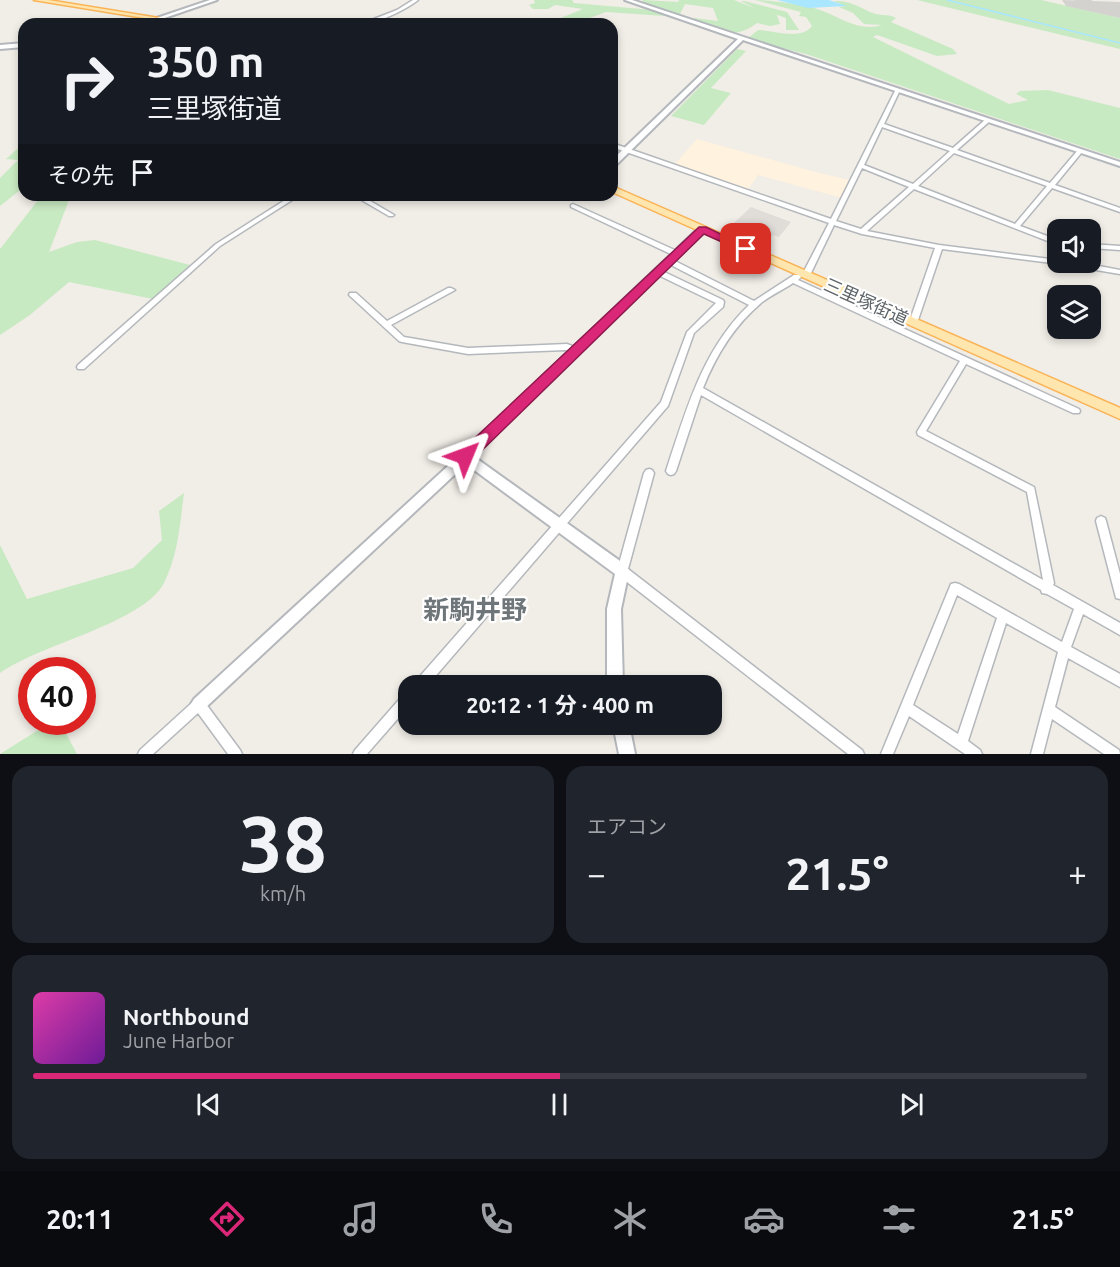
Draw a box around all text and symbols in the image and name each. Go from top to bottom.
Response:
text: 350 m [147,38,264,85]
icon: right [48,42,126,120]
text: 三里塚街道 [147,93,282,123]
icon: arrive [126,156,159,189]
text: その先 [48,162,114,187]
map controls [1047,219,1101,339]
button: sound [1047,219,1101,273]
pin [720,223,771,274]
icon: arrive [729,232,762,265]
street label: 三里塚街道 [821,274,912,329]
button: layers [1047,285,1101,339]
position arrow [433,424,497,488]
district label: 新駒井野 [423,595,527,624]
speed limit sign: 40 [18,657,96,735]
text: 20:12 · 1 分 · 400 m [466,692,654,717]
text: 38 [239,799,327,887]
text: エアコン [587,815,667,838]
text: 21.5° [785,848,889,899]
text: − [587,855,606,892]
text: + [1068,855,1087,892]
text: km/h [260,882,306,905]
text: Northbound [123,1004,249,1029]
text: June Harbor [123,1029,234,1052]
icon: previous [192,1088,225,1121]
icon: pause [543,1088,576,1121]
icon: next [895,1088,928,1121]
icon: directions [206,1198,248,1240]
icon: music [340,1198,382,1240]
icon: phone [475,1198,517,1240]
icon: climate [609,1198,651,1240]
icon: car [743,1198,785,1240]
icon: filters [878,1198,920,1240]
text: 20:11 [46,1204,114,1234]
text: 21.5° [1012,1204,1074,1234]

